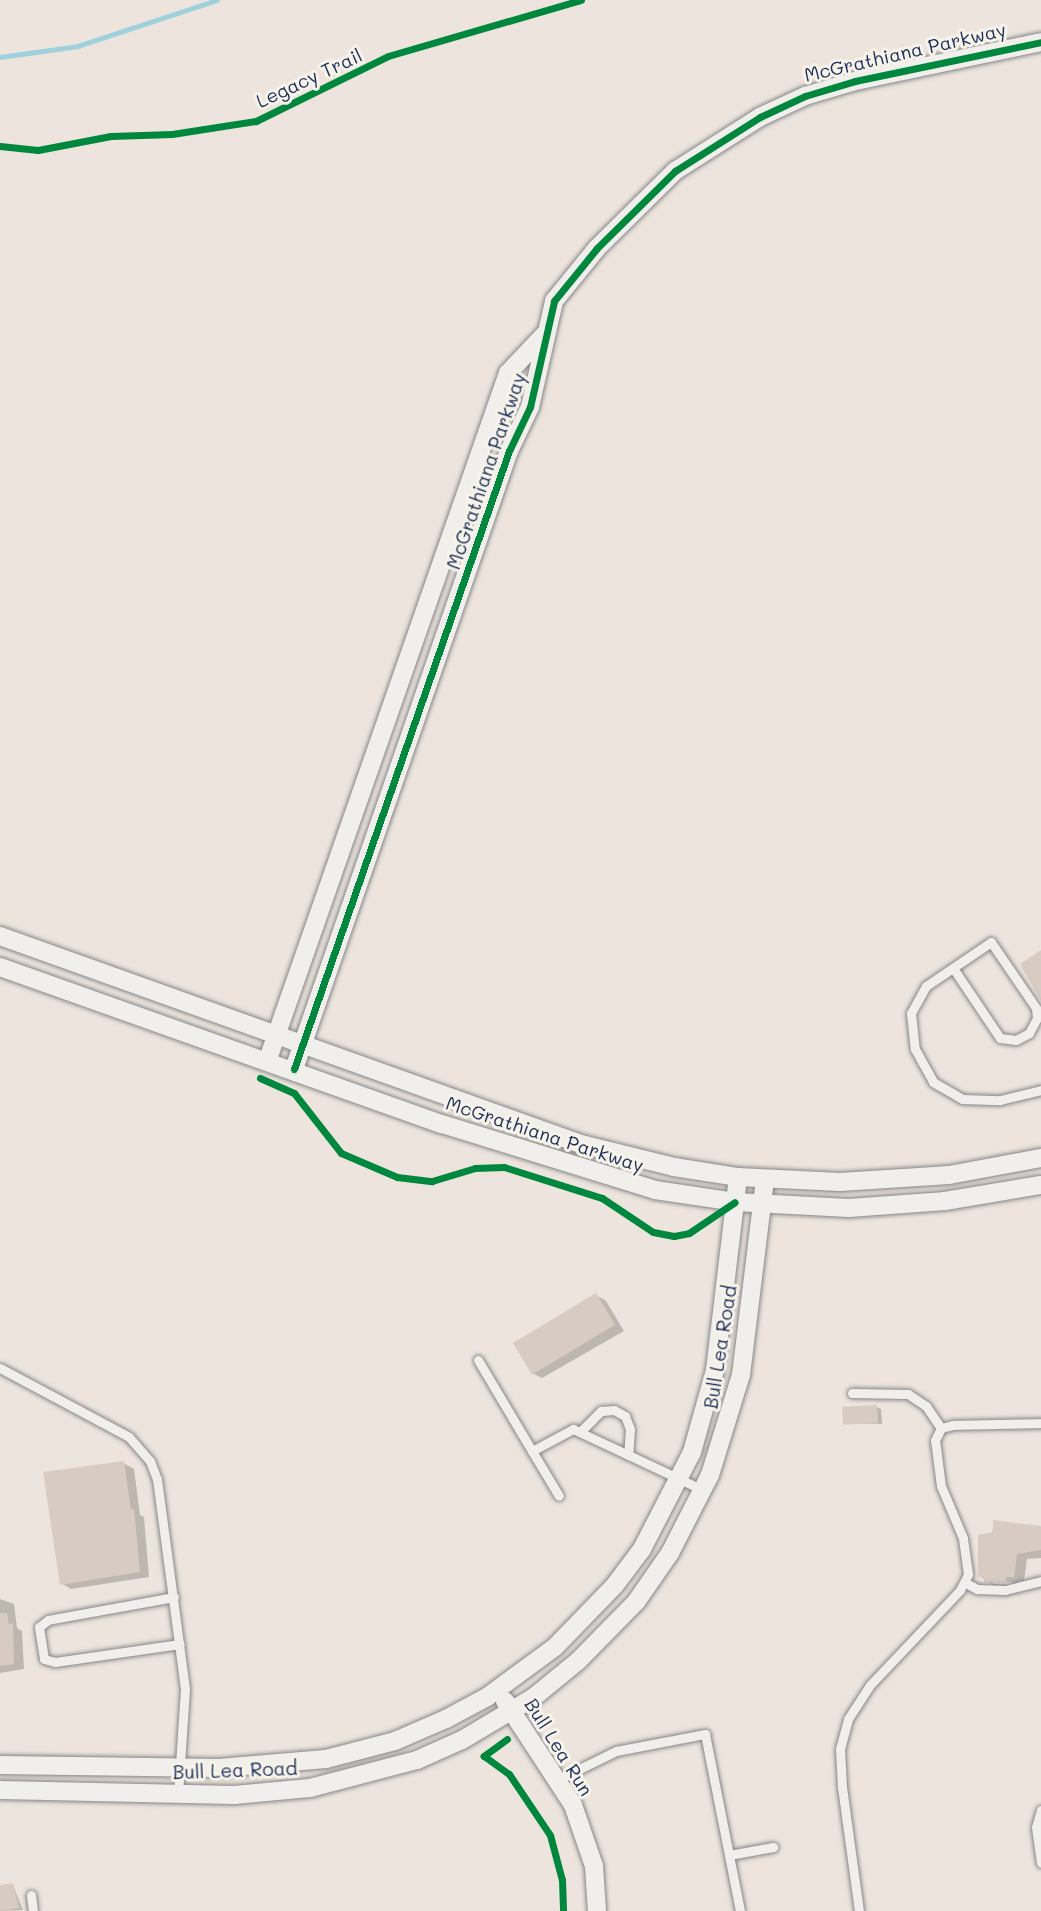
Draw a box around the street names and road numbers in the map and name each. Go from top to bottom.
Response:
street label: McGrathiana Parkway [802,18,1008,86]
street label: Legacy Trail [252,44,366,112]
street label: McGrathiana Parkway [442,370,530,572]
street label: McGrathiana Parkway [443,1091,647,1177]
street label: Bull Lea Road [699,1284,741,1410]
street label: Bull Lea Run [520,1694,598,1800]
street label: Bull Lea Road [172,1756,298,1784]

